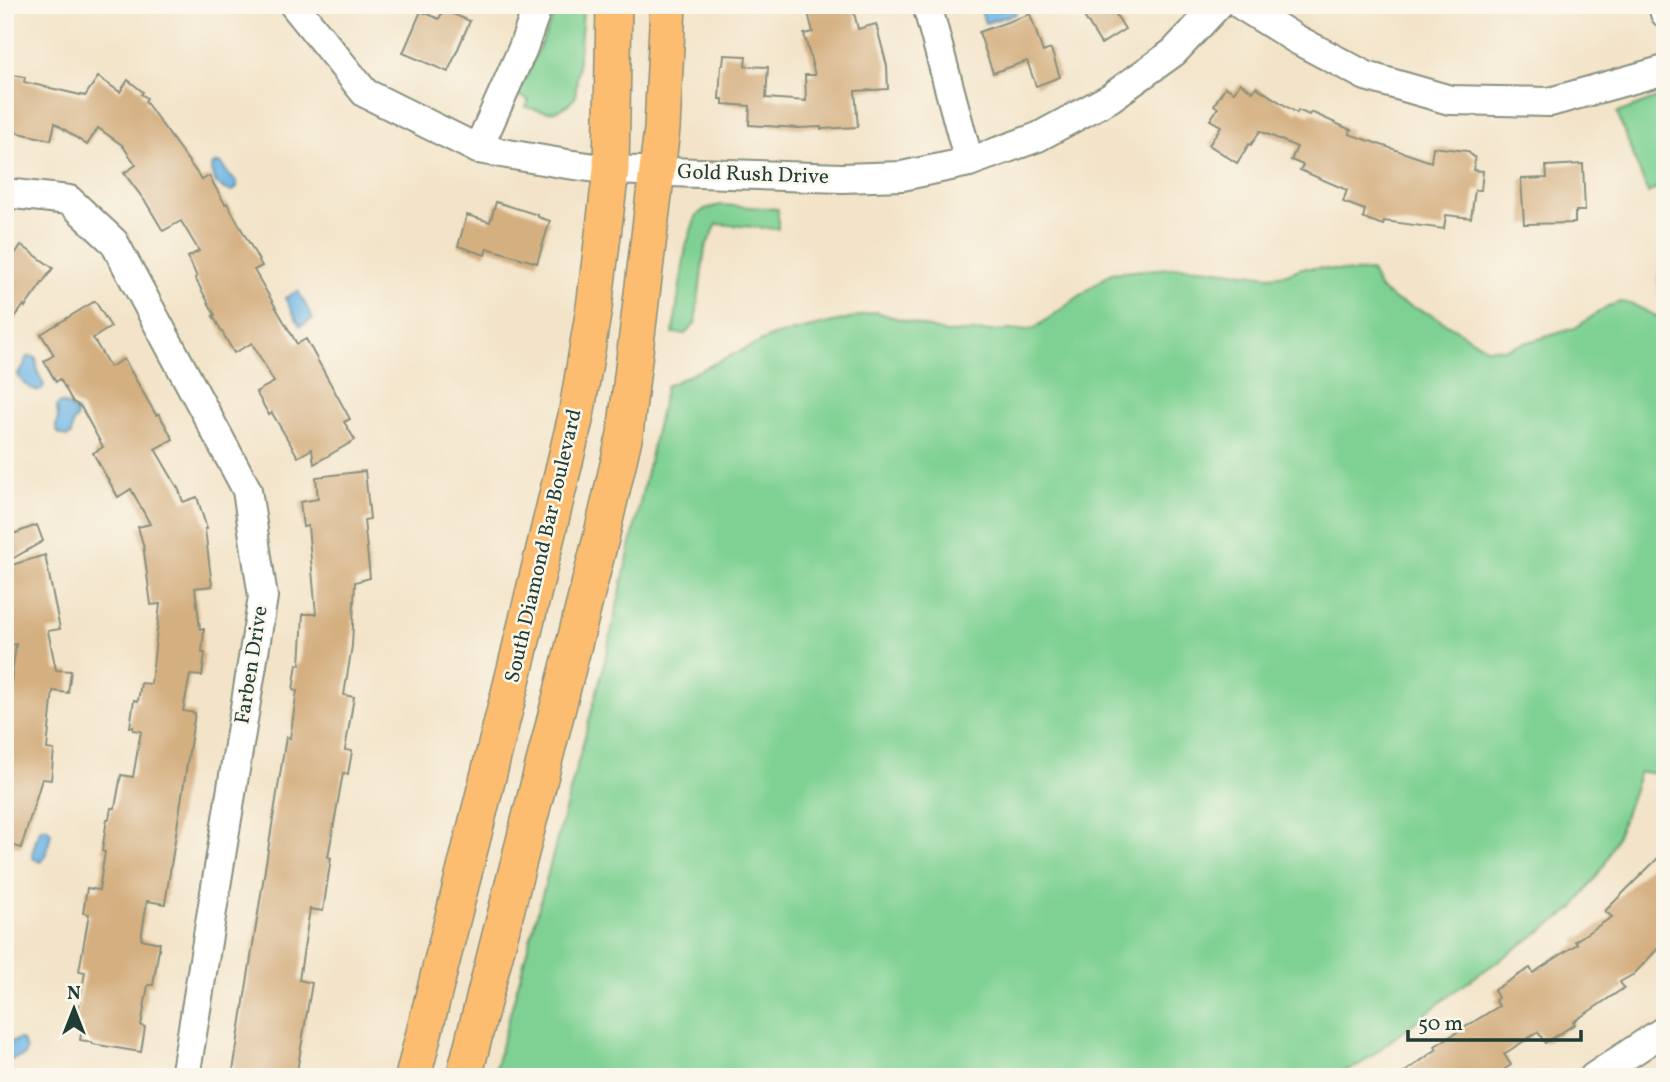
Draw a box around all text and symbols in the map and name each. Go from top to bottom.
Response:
street label: Gold Rush Drive [677,158,829,192]
street label: South Diamond Bar Boulevard [498,406,590,686]
street label: Farben Drive [228,604,276,726]
north arrow [38,974,108,1044]
text: N [67,981,81,1007]
scale bar [1408,998,1581,1042]
text: 50 m [1418,1010,1463,1039]

